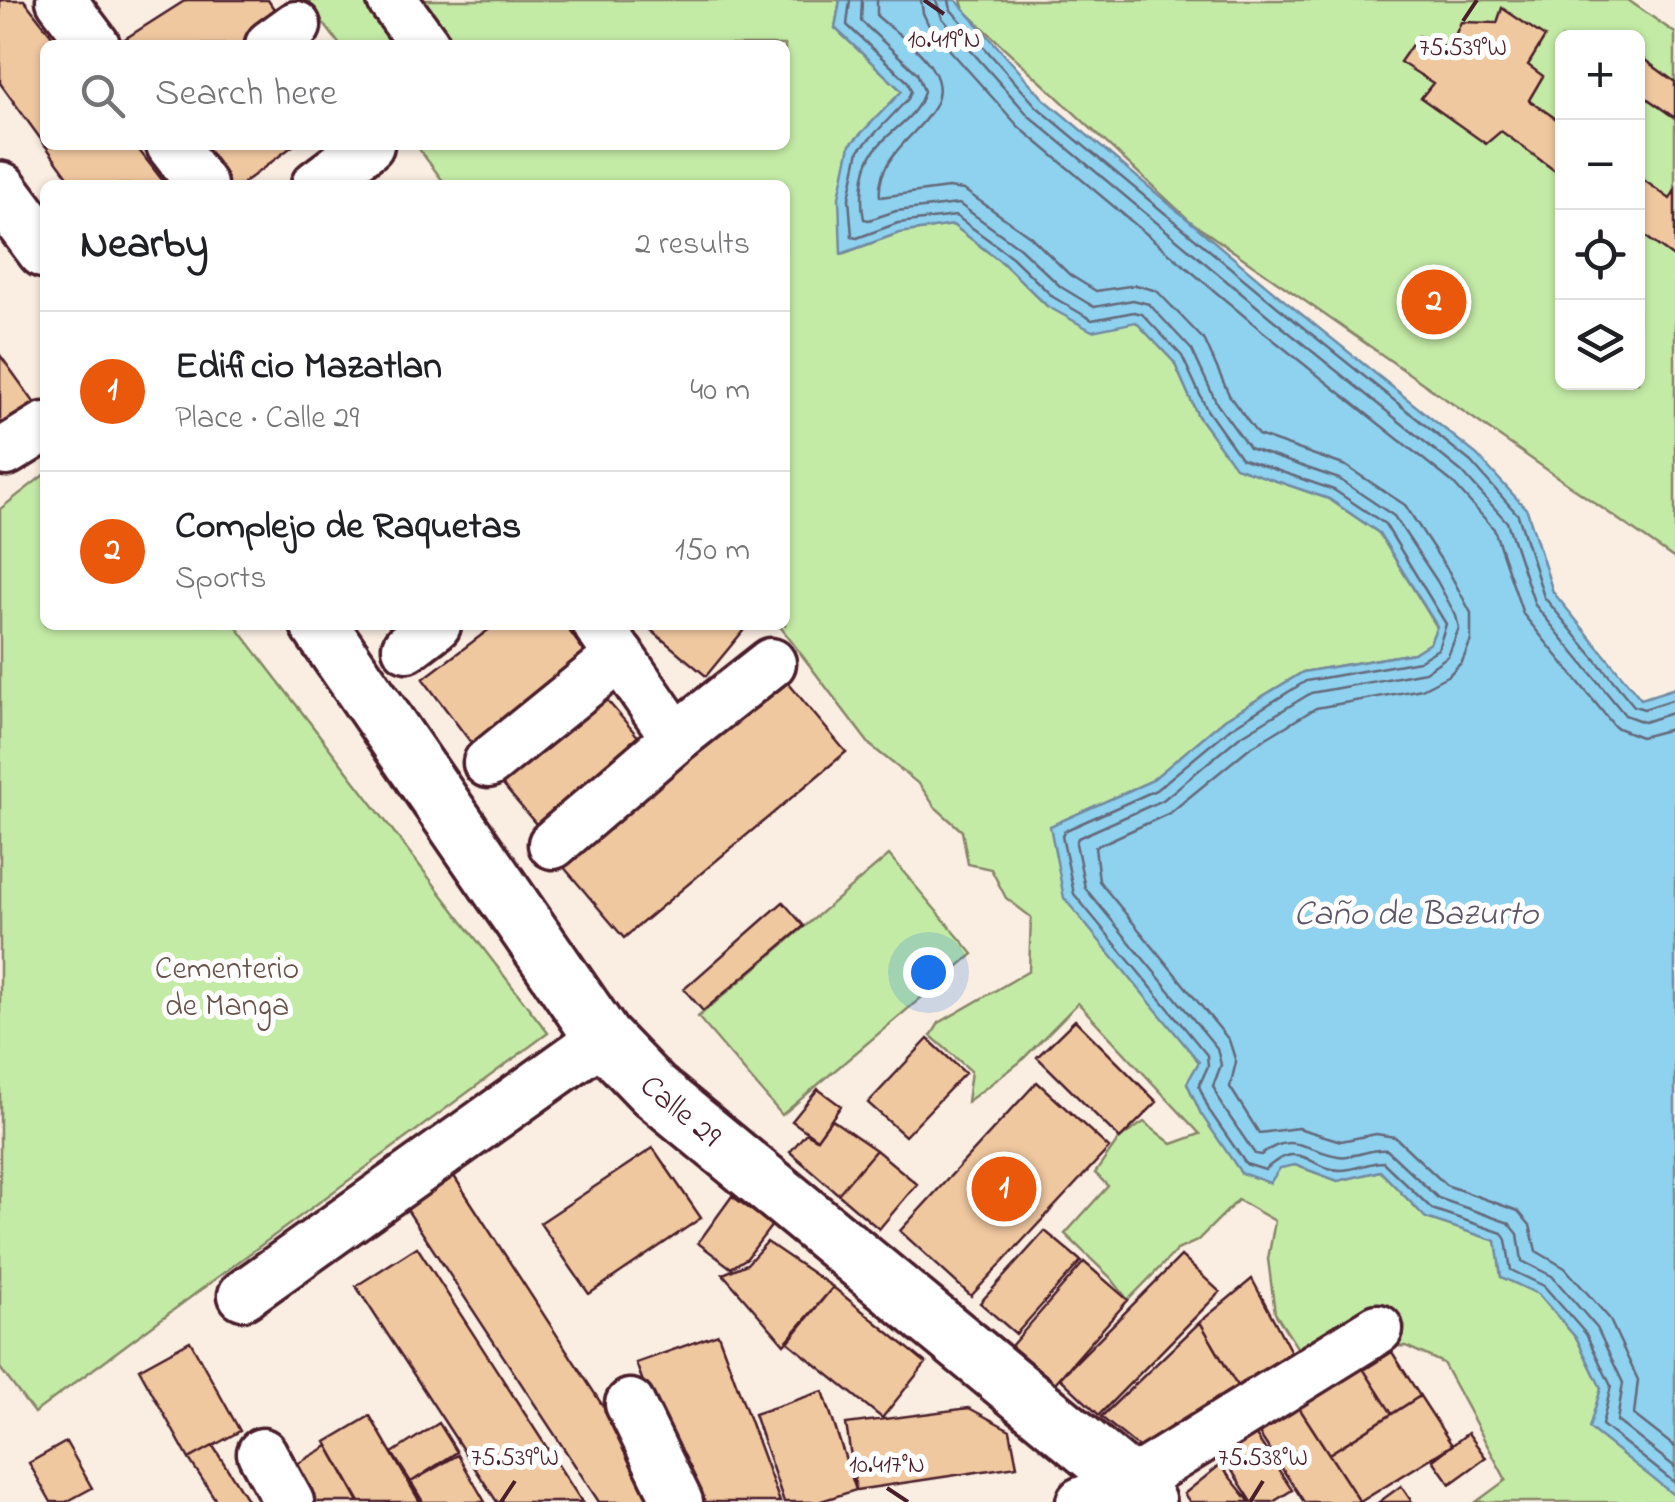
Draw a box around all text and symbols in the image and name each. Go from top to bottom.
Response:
text: 10.419°N [907,23,981,59]
map controls [1555,30,1645,390]
button: + [1555,30,1645,120]
text: 75.539°W [1419,31,1507,67]
search box [40,40,790,150]
text: Search here [155,67,337,123]
icon: search [75,68,130,123]
button: − [1555,120,1645,210]
button: locate [1555,210,1645,300]
text: Nearby [80,215,208,276]
text: 2 results [635,222,750,269]
pin: 2 [1402,264,1466,340]
button: layers [1555,300,1645,390]
text: Edificio Mazatlan [175,340,442,396]
text: 1 [107,368,118,415]
text: 40 m [690,368,750,415]
text: Place · Calle 29 [175,396,359,443]
text: Complejo de Raquetas [175,500,521,556]
text: 2 [105,528,120,575]
text: 150 m [675,528,750,575]
text: Sports [175,556,267,603]
water label: Caño de Bazurto [1294,890,1540,941]
park label: Cementerio de Manga [155,947,299,1031]
your location [903,947,954,998]
street label: Calle 29 [628,1065,731,1160]
pin: 1 [972,1152,1036,1226]
text: 75.539°W [471,1441,559,1477]
text: 75.538°W [1218,1441,1308,1477]
text: 10.417°N [849,1448,925,1484]

